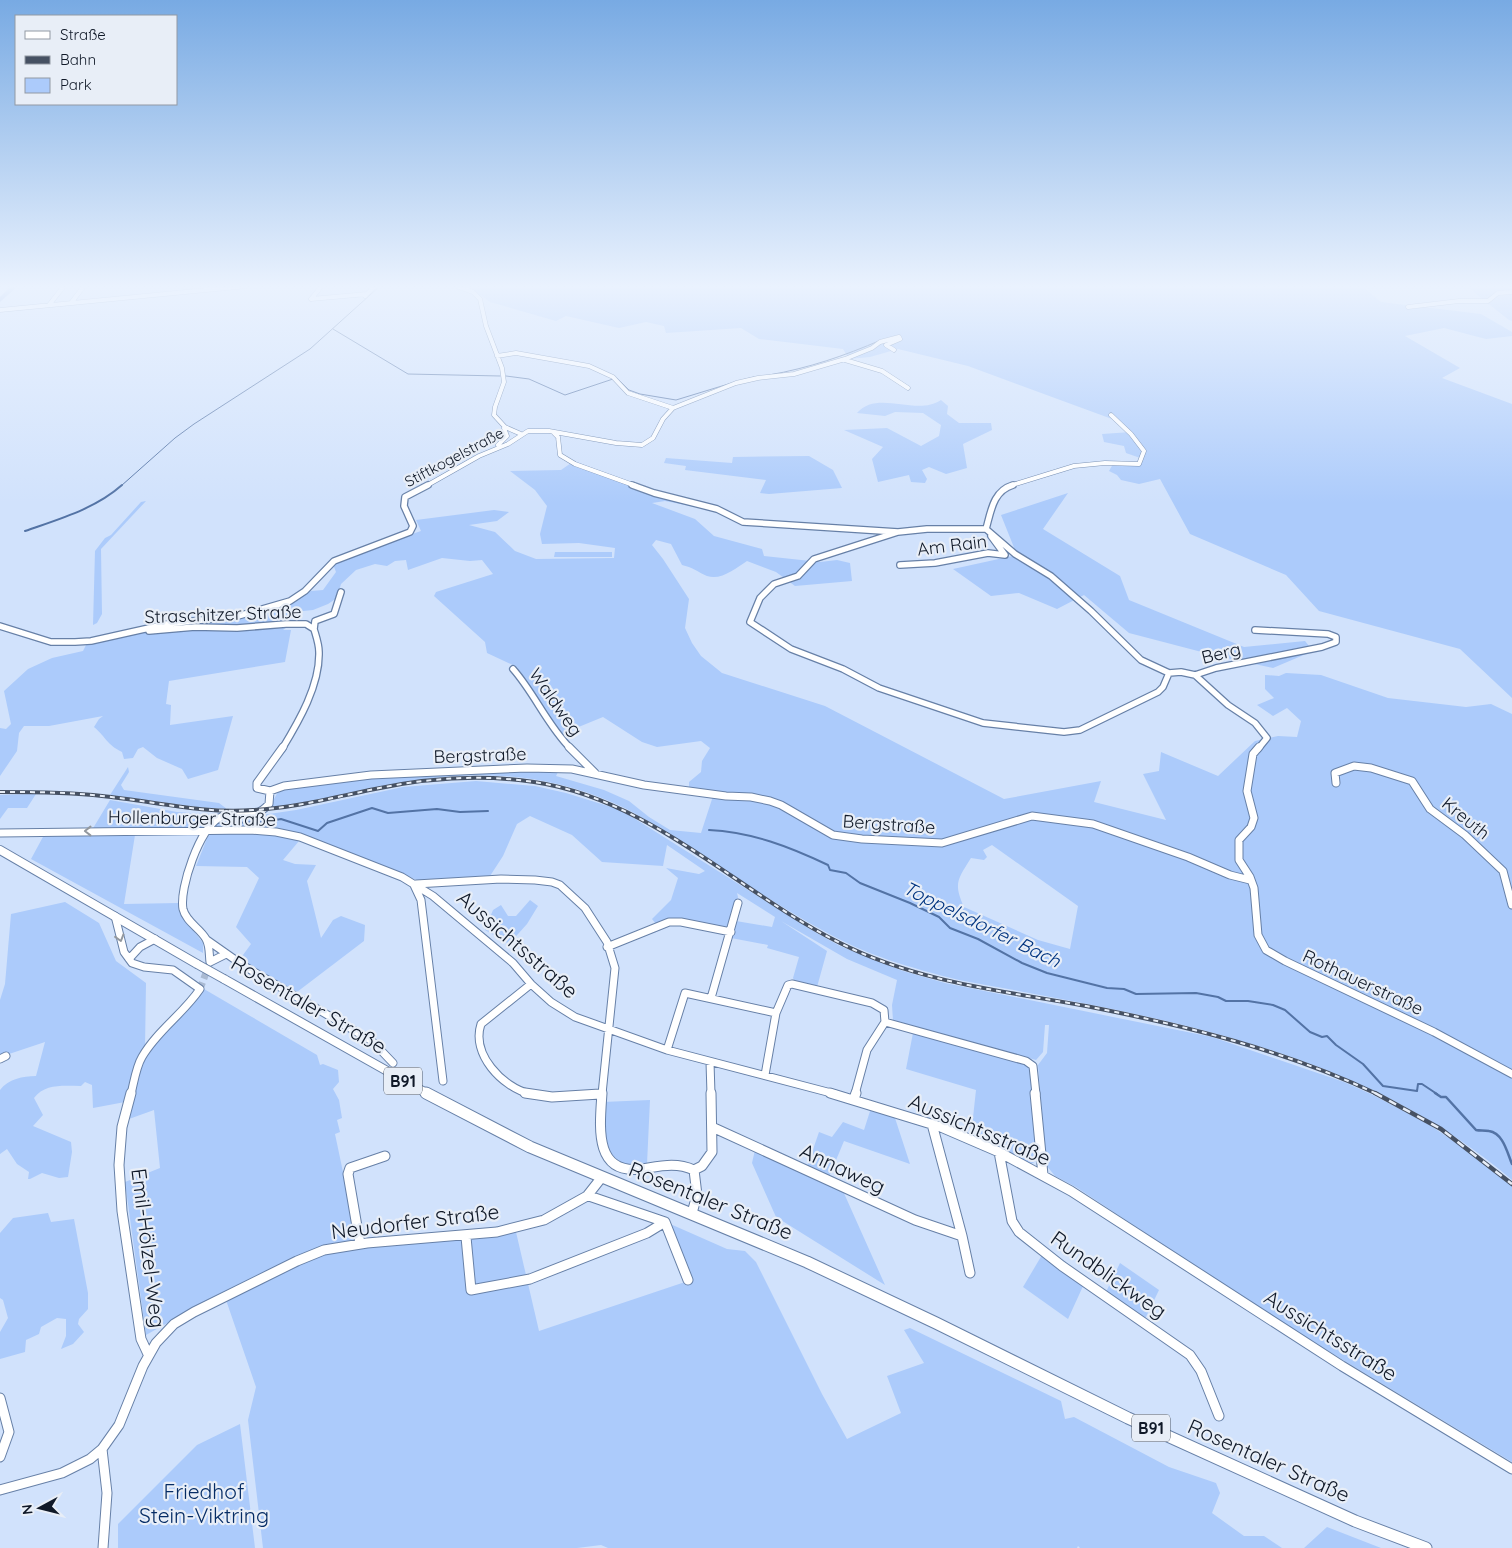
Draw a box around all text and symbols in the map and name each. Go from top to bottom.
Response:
legend [15,15,178,105]
text: Straße [60,25,106,44]
text: Bahn [60,50,96,69]
text: Park [60,75,92,94]
street label: Stiftkogelstraße [401,423,507,491]
street label: Am Rain [916,529,988,561]
street label: Straschitzer Straße [144,600,302,628]
street label: Berg [1199,637,1243,669]
street label: Waldweg [524,664,588,740]
street label: Bergstraße [433,742,527,768]
street label: Kreuth [1437,792,1495,844]
street label: Hollenburger Straße [108,805,276,831]
street label: Bergstraße [842,809,936,839]
one-way arrow [84,826,92,836]
water label: Toppelsdorfer Bach [899,876,1066,973]
street label: Aussichtsstraße [452,884,584,1004]
one-way arrow [114,934,124,942]
street label: Rothauerstraße [1299,944,1427,1020]
street label: Rosentaler Straße [227,949,391,1059]
road number: B91 [384,1068,422,1094]
street label: Aussichtsstraße [905,1087,1055,1171]
street label: Annaweg [796,1137,890,1199]
street label: Rosentaler Straße [625,1155,797,1245]
street label: Emil-Hölzel-Weg [126,1167,172,1329]
street label: Neudorfer Straße [329,1198,501,1244]
street label: Rundblickweg [1046,1224,1172,1324]
street label: Aussichtsstraße [1260,1284,1402,1386]
street label: Rosentaler Straße [1184,1413,1354,1507]
road number: B91 [1132,1415,1170,1442]
park label: Friedhof Stein-Viktring [139,1478,269,1528]
north arrow [15,1483,65,1533]
text: N [18,1503,37,1516]

